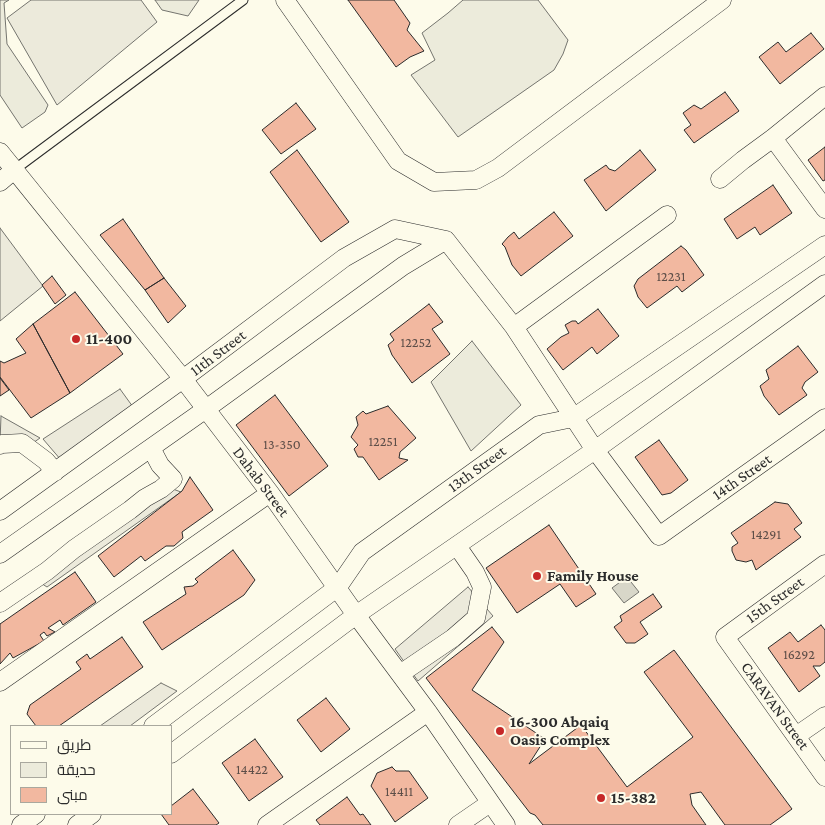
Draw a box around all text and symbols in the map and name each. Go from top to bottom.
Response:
house number: 12231 [656,269,686,285]
street label: 11th Street [186,326,250,380]
place label: 11-400 [86,329,132,349]
marker: 11-400 [70,333,82,345]
house number: 12252 [401,335,431,351]
house number: 12251 [368,434,398,450]
house number: 13-350 [263,437,301,453]
street label: 13th Street [444,441,510,497]
street label: Dahab Street [228,443,294,521]
street label: 14th Street [709,450,775,504]
house number: 14291 [751,527,781,543]
place label: Family House [547,566,639,586]
marker: Family House [531,570,543,582]
street label: 15th Street [742,572,808,628]
house number: 16292 [783,647,815,663]
street label: CARAVAN Street [737,658,813,754]
place label: 16-300 Abqaiq Oasis Complex [510,712,610,750]
legend [10,725,172,815]
marker: 16-300 Abqaiq Oasis Complex [494,725,506,737]
text: طريق [57,737,91,753]
text: حديقة [57,762,96,778]
house number: 14422 [236,762,268,778]
house number: 14411 [385,784,413,800]
text: مبنى [57,787,88,803]
place label: 15-382 [611,788,656,808]
marker: 15-382 [595,792,607,804]

